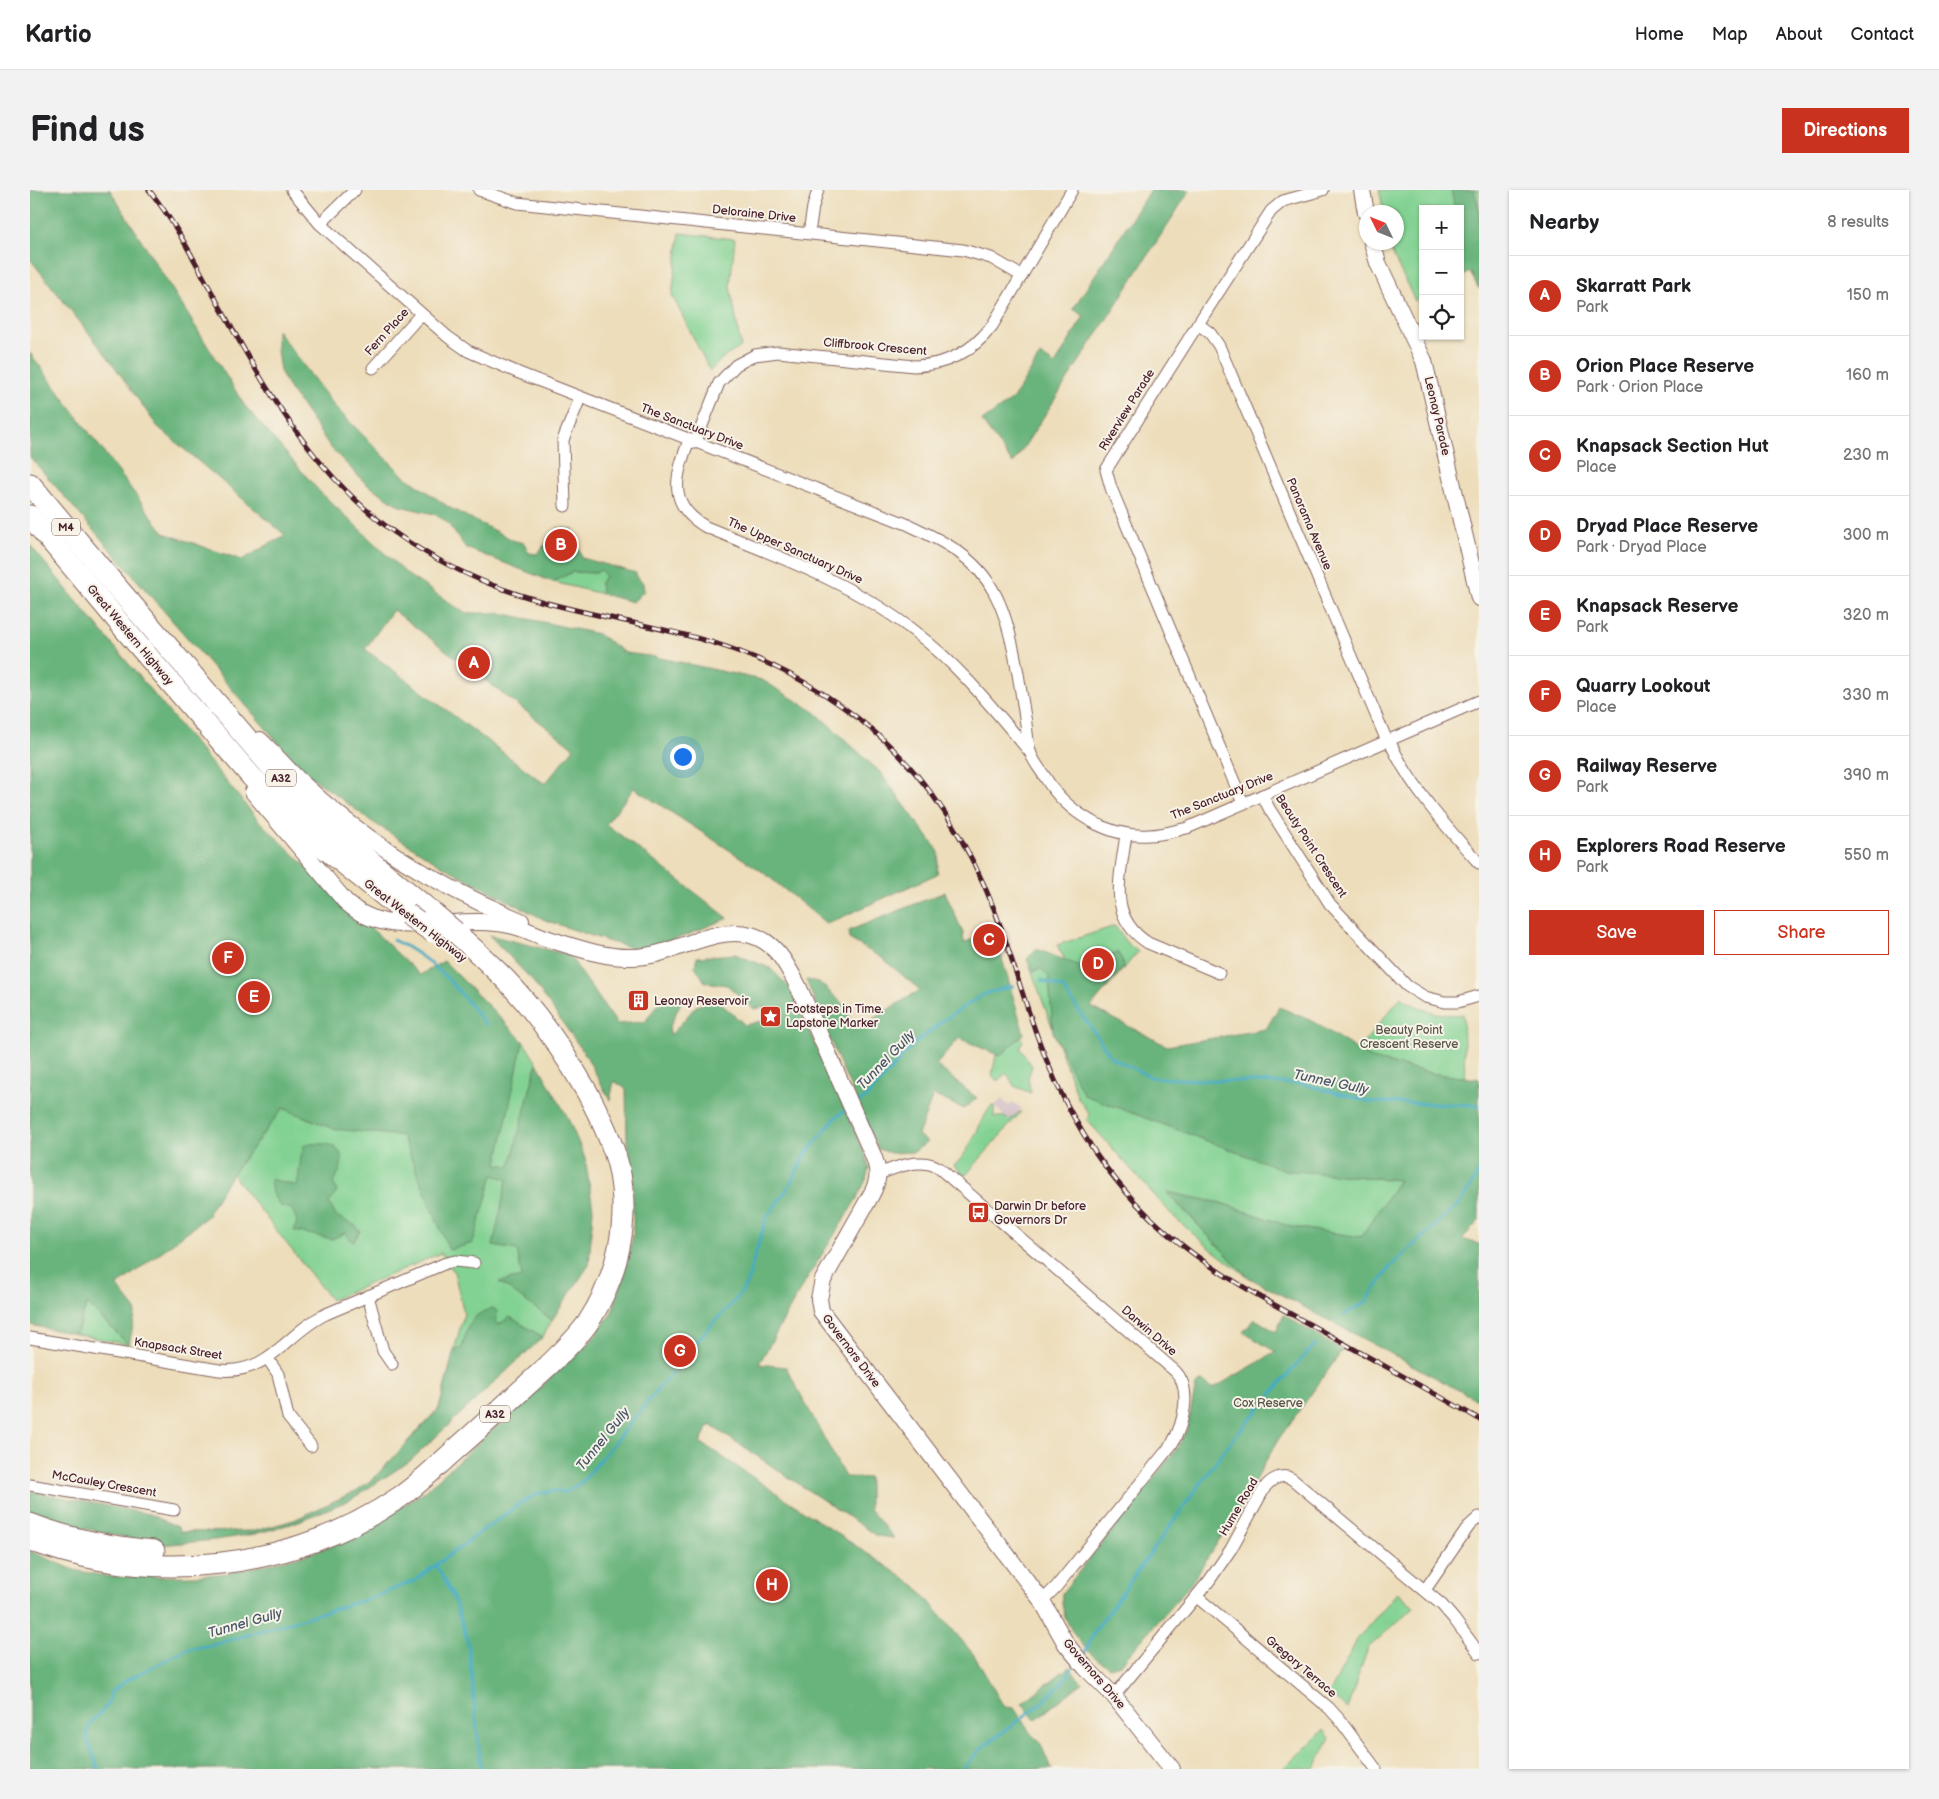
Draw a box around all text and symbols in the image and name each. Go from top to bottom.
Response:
text: Kartio [25,20,92,49]
text: Home [1635,24,1684,45]
text: Map [1712,24,1748,45]
text: About [1776,24,1823,45]
text: Contact [1851,24,1914,45]
button: Directions [1782,108,1909,153]
text: Find us [30,109,145,152]
street label: Deloraine Drive [711,202,797,226]
north arrow [1359,205,1404,250]
map controls [1419,205,1464,340]
button: + [1419,205,1464,250]
text: Nearby [1529,210,1599,235]
text: 8 results [1827,213,1889,232]
button: − [1419,250,1464,295]
text: Skarratt Park [1576,275,1691,298]
text: A [1540,286,1550,305]
text: 150 m [1847,286,1889,305]
button: locate [1419,295,1464,340]
text: Park [1576,298,1608,317]
street label: Fern Place [362,305,412,359]
street label: Cliffbrook Crescent [823,335,928,359]
text: Orion Place Reserve [1576,355,1754,378]
street label: Riverview Parade [1096,366,1158,454]
text: B [1539,366,1551,385]
text: 160 m [1846,366,1889,385]
street label: Leonay Parade [1421,375,1453,457]
text: Park · Orion Place [1576,378,1703,397]
street label: The Sanctuary Drive [638,400,746,454]
text: Knapsack Section Hut [1576,435,1769,458]
text: C [1539,446,1551,465]
text: 230 m [1843,446,1889,465]
text: Place [1576,458,1617,477]
street label: Panorama Avenue [1283,476,1335,572]
street label: The Upper Sanctuary Drive [725,514,865,588]
text: Dryad Place Reserve [1576,515,1758,538]
road number: M4 [52,518,80,536]
pin: B [545,526,577,564]
text: D [1539,526,1551,545]
text: 300 m [1843,526,1889,545]
text: Park · Dryad Place [1576,538,1707,557]
street label: Great Western Highway [84,582,177,689]
text: Knapsack Reserve [1576,595,1738,618]
text: E [1540,606,1550,625]
text: 320 m [1843,606,1889,625]
text: Park [1576,618,1608,637]
pin: A [458,644,490,682]
text: Quarry Lookout [1576,675,1710,698]
text: F [1540,686,1550,705]
text: 330 m [1842,686,1889,705]
text: Place [1576,698,1617,717]
your location [670,744,696,770]
text: Railway Reserve [1576,755,1717,778]
text: G [1539,766,1551,785]
text: 390 m [1843,766,1889,785]
street label: The Sanctuary Drive [1169,769,1275,823]
road number: A32 [266,770,296,786]
text: Park [1576,778,1608,797]
street label: Beauty Point Crescent [1272,791,1350,901]
text: Explorers Road Reserve [1576,835,1786,858]
text: H [1539,846,1551,865]
text: 550 m [1844,846,1889,865]
text: Park [1576,858,1608,877]
street label: Great Western Highway [360,876,470,966]
button: Save [1529,910,1704,955]
button: Share [1714,910,1889,955]
pin: C [973,921,1005,959]
pin: F [212,939,244,977]
pin: D [1082,945,1114,983]
pin: E [238,978,270,1016]
building icon: Leonay Reservoir [626,989,650,1013]
place label: Leonay Reservoir [654,994,749,1009]
place label: Footsteps in Time. Lapstone Marker [786,1002,883,1031]
place icon: Footsteps in Time. Lapstone Marker [758,1004,782,1028]
park label: Beauty Point Crescent Reserve [1360,1023,1458,1052]
water label: Tunnel Gully [853,1026,919,1093]
water label: Tunnel Gully [1292,1066,1371,1098]
place label: Darwin Dr before Governors Dr [994,1199,1086,1228]
bus stop icon: Darwin Dr before Governors Dr [966,1201,990,1225]
street label: Darwin Drive [1118,1303,1180,1359]
street label: Governors Drive [818,1311,884,1391]
pin: G [664,1332,696,1370]
street label: Knapsack Street [133,1335,224,1363]
park label: Cox Reserve [1233,1396,1303,1411]
water label: Tunnel Gully [572,1403,634,1474]
road number: A32 [480,1406,510,1422]
street label: McCauley Crescent [51,1467,158,1501]
street label: Hume Road [1216,1475,1262,1539]
pin: H [756,1566,788,1604]
water label: Tunnel Gully [206,1604,285,1642]
street label: Gregory Terrace [1262,1633,1340,1701]
street label: Governors Drive [1059,1636,1129,1712]

